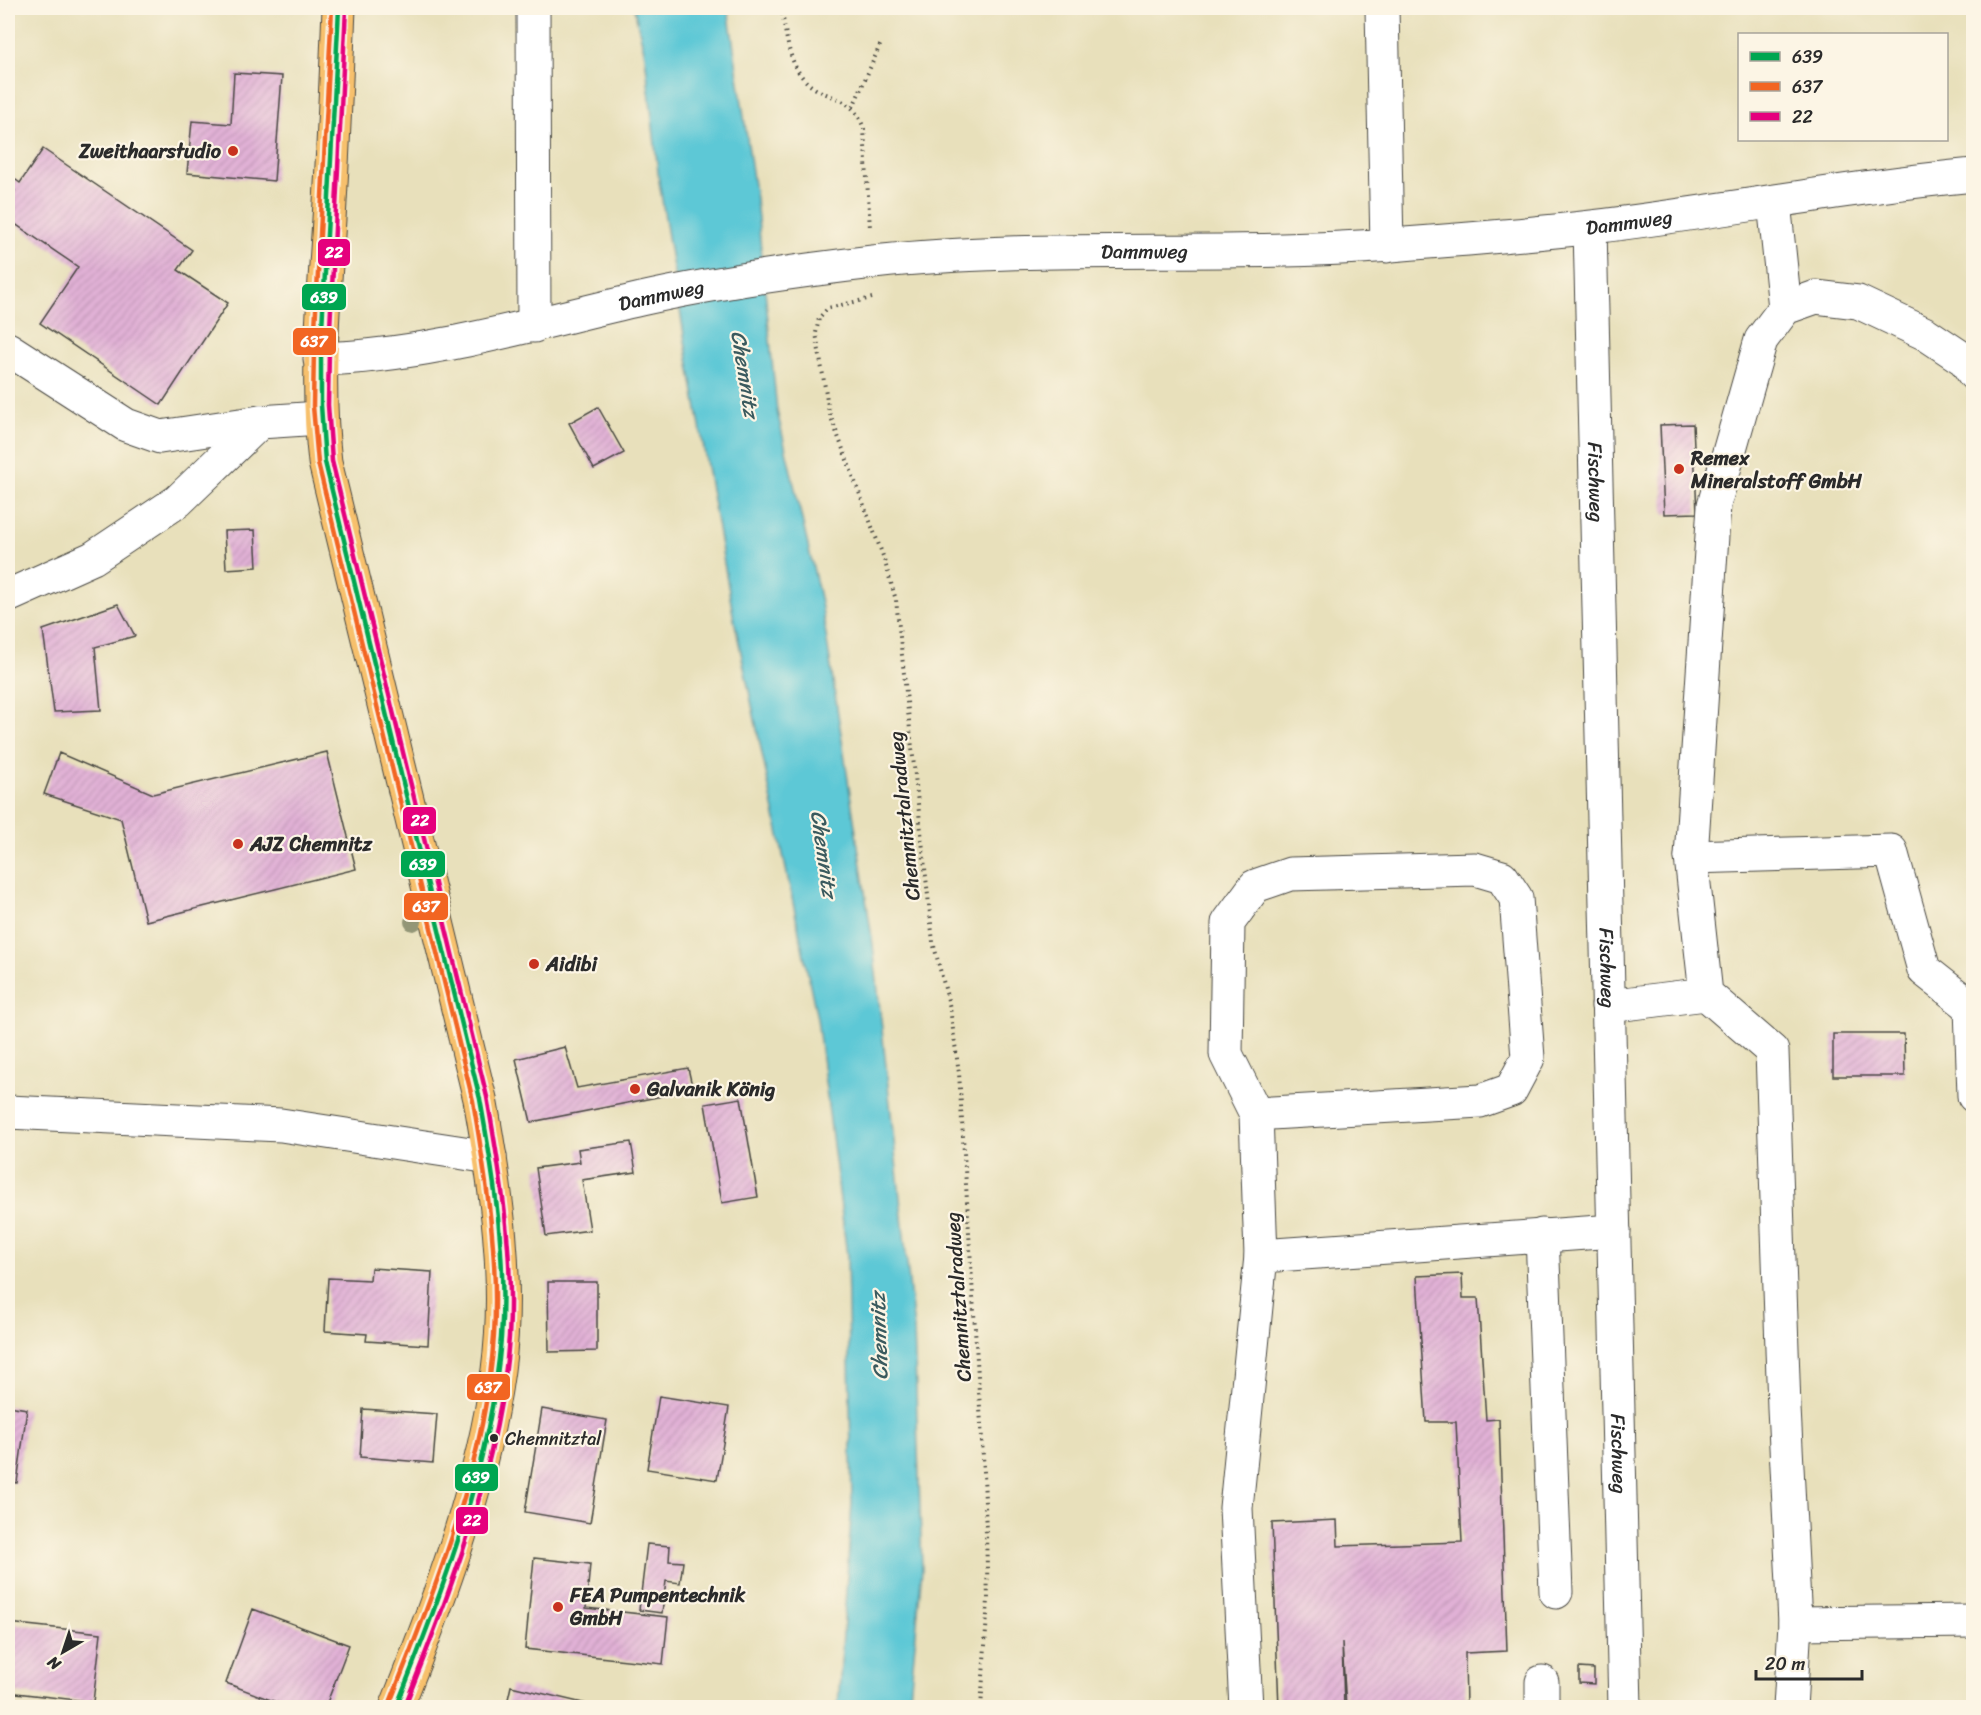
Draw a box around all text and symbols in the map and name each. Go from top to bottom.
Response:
legend [1738,33,1948,141]
text: 639 [1792,41,1823,73]
text: 637 [1792,71,1824,103]
text: 22 [1792,101,1813,133]
place label: Zweithaarstudio [78,134,222,169]
marker: Zweithaarstudio [226,144,240,158]
street label: Dammweg [1584,200,1675,246]
street label: Dammweg [1101,234,1188,269]
line badge: 22 [317,238,351,267]
text: 22 [324,238,344,267]
street label: Dammweg [615,270,707,322]
line badge: 639 [301,283,347,311]
text: 639 [309,283,338,312]
line badge: 637 [292,327,337,356]
text: 637 [299,327,329,356]
water label: Chemnitz [719,328,771,423]
street label: Fischweg [1577,441,1614,523]
place label: Remex Mineralstoff GmbH [1690,441,1863,499]
marker: Remex Mineralstoff GmbH [1672,462,1686,476]
street label: Chemnitztalradweg [878,730,931,902]
line badge: 22 [402,806,437,835]
text: 22 [410,806,430,835]
water label: Chemnitz [799,808,849,903]
place label: AJZ Chemnitz [249,827,373,862]
marker: AJZ Chemnitz [231,837,245,851]
line badge: 639 [400,850,446,878]
text: 639 [408,850,437,879]
line badge: 637 [403,892,449,921]
text: 637 [411,892,441,921]
street label: Fischweg [1589,927,1625,1008]
place label: Aidibi [545,947,598,982]
marker: Aidibi [527,957,541,971]
place label: Galvanik König [646,1072,775,1107]
marker: Galvanik König [628,1082,642,1096]
street label: Chemnitztalradweg [935,1211,982,1383]
water label: Chemnitz [858,1289,900,1380]
line badge: 637 [466,1373,511,1401]
text: 637 [473,1373,503,1402]
street label: Fischweg [1600,1413,1637,1494]
place label: Chemnitztal [505,1423,602,1455]
marker: Chemnitztal [488,1432,500,1444]
line badge: 639 [454,1463,499,1492]
text: 639 [461,1463,490,1492]
line badge: 22 [455,1506,489,1535]
text: 22 [462,1506,482,1535]
place label: FEA Pumpentechnik GmbH [569,1578,746,1636]
marker: FEA Pumpentechnik GmbH [551,1600,565,1614]
north arrow [33,1622,93,1682]
scale bar [1756,1643,1862,1681]
text: N [40,1648,68,1679]
text: 20 m [1765,1648,1805,1680]

